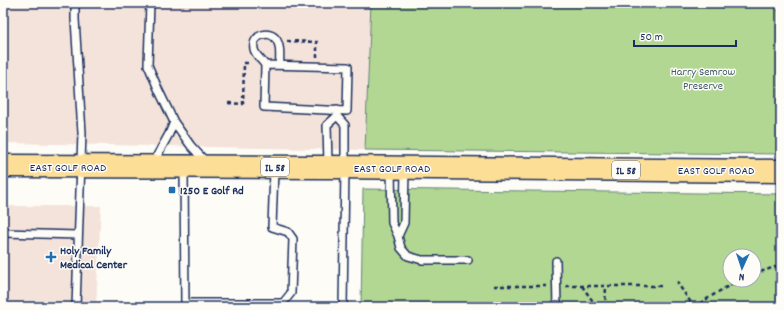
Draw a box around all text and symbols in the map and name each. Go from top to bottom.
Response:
scale bar [634,22,736,48]
text: 50 m [640,29,663,46]
park label: Harry Semrow Preserve [671,64,736,95]
road number: IL 58 [261,158,289,176]
street label: EAST GOLF ROAD [30,160,106,177]
street label: EAST GOLF ROAD [354,161,430,178]
road number: IL 58 [612,161,640,179]
street label: EAST GOLF ROAD [678,163,754,180]
place label: 1250 E Golf Rd [180,183,244,200]
marker: 1250 E Golf Rd [167,185,177,195]
place label: Holy Family Medical Center [60,243,128,274]
north arrow [722,248,762,288]
marker: Holy Family Medical Center [45,251,57,263]
text: N [738,268,745,284]

